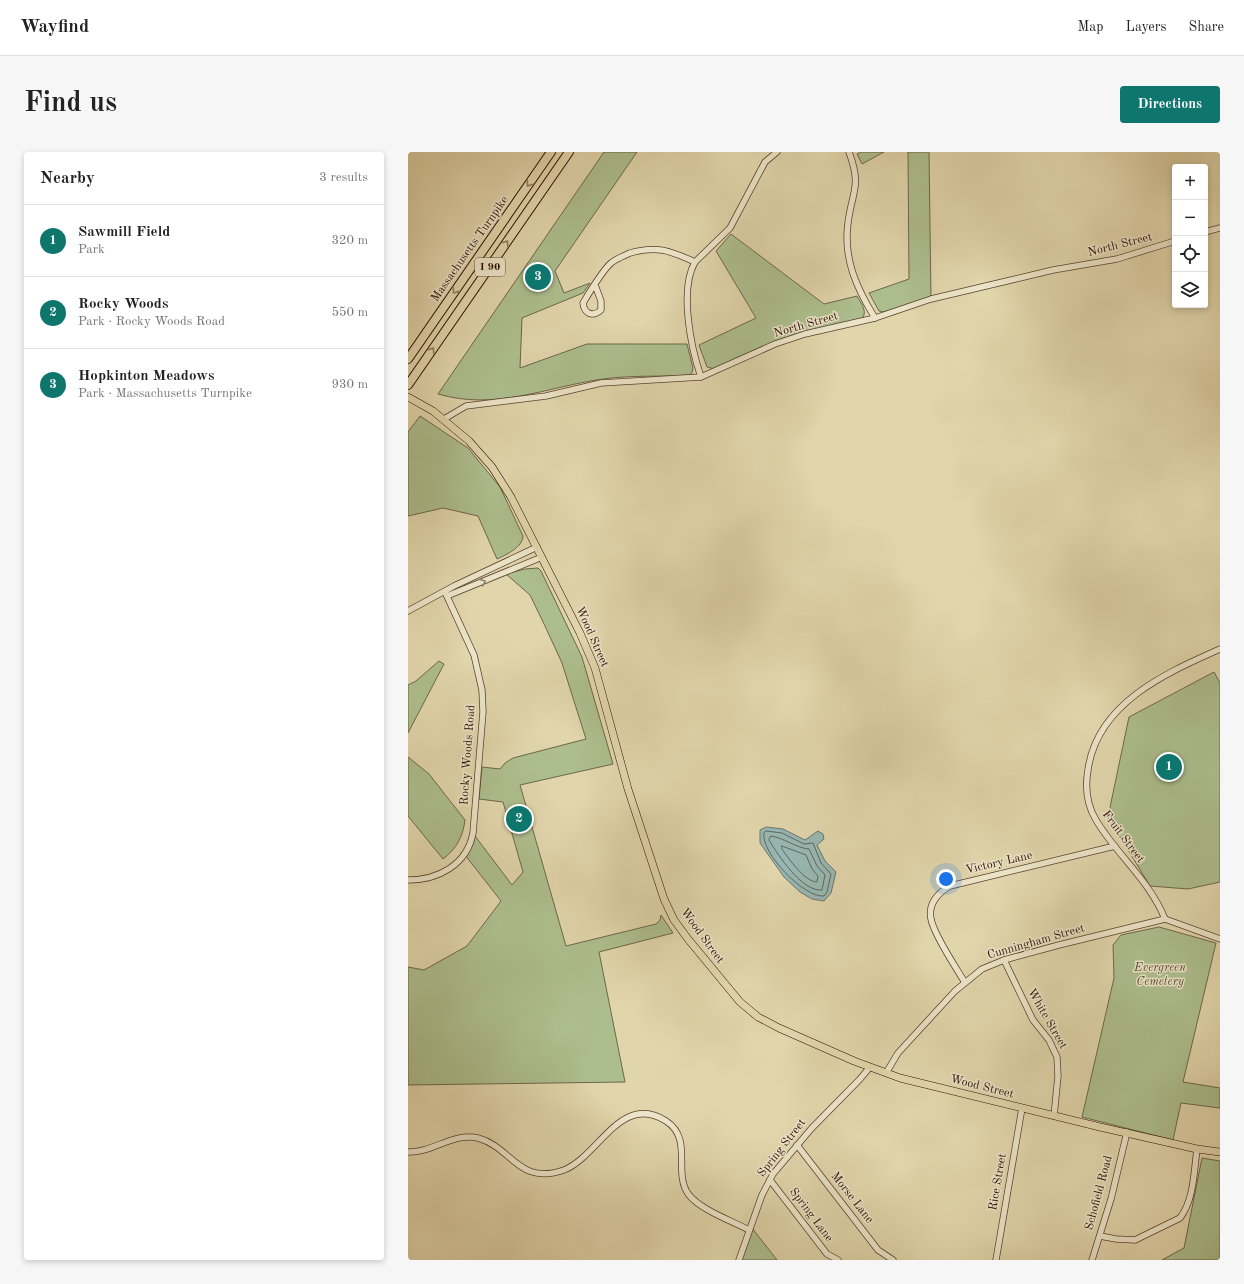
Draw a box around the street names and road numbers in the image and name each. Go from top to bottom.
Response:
street label: Massachusetts Turnpike [429,194,511,304]
street label: North Street [1087,231,1153,259]
road number: I 90 [475,258,505,276]
street label: North Street [773,310,839,340]
street label: Wood Street [573,605,611,669]
street label: Rocky Woods Road [458,704,478,806]
street label: Fruit Street [1100,809,1146,865]
street label: Victory Lane [965,849,1034,876]
street label: Wood Street [678,906,726,966]
street label: Cunningham Street [986,922,1086,962]
street label: White Street [1025,987,1069,1051]
street label: Wood Street [949,1073,1015,1101]
street label: Spring Street [756,1117,808,1179]
street label: Rice Street [987,1153,1009,1211]
street label: Schofield Road [1083,1154,1115,1232]
street label: Morse Lane [828,1170,876,1226]
street label: Spring Lane [787,1186,835,1245]

